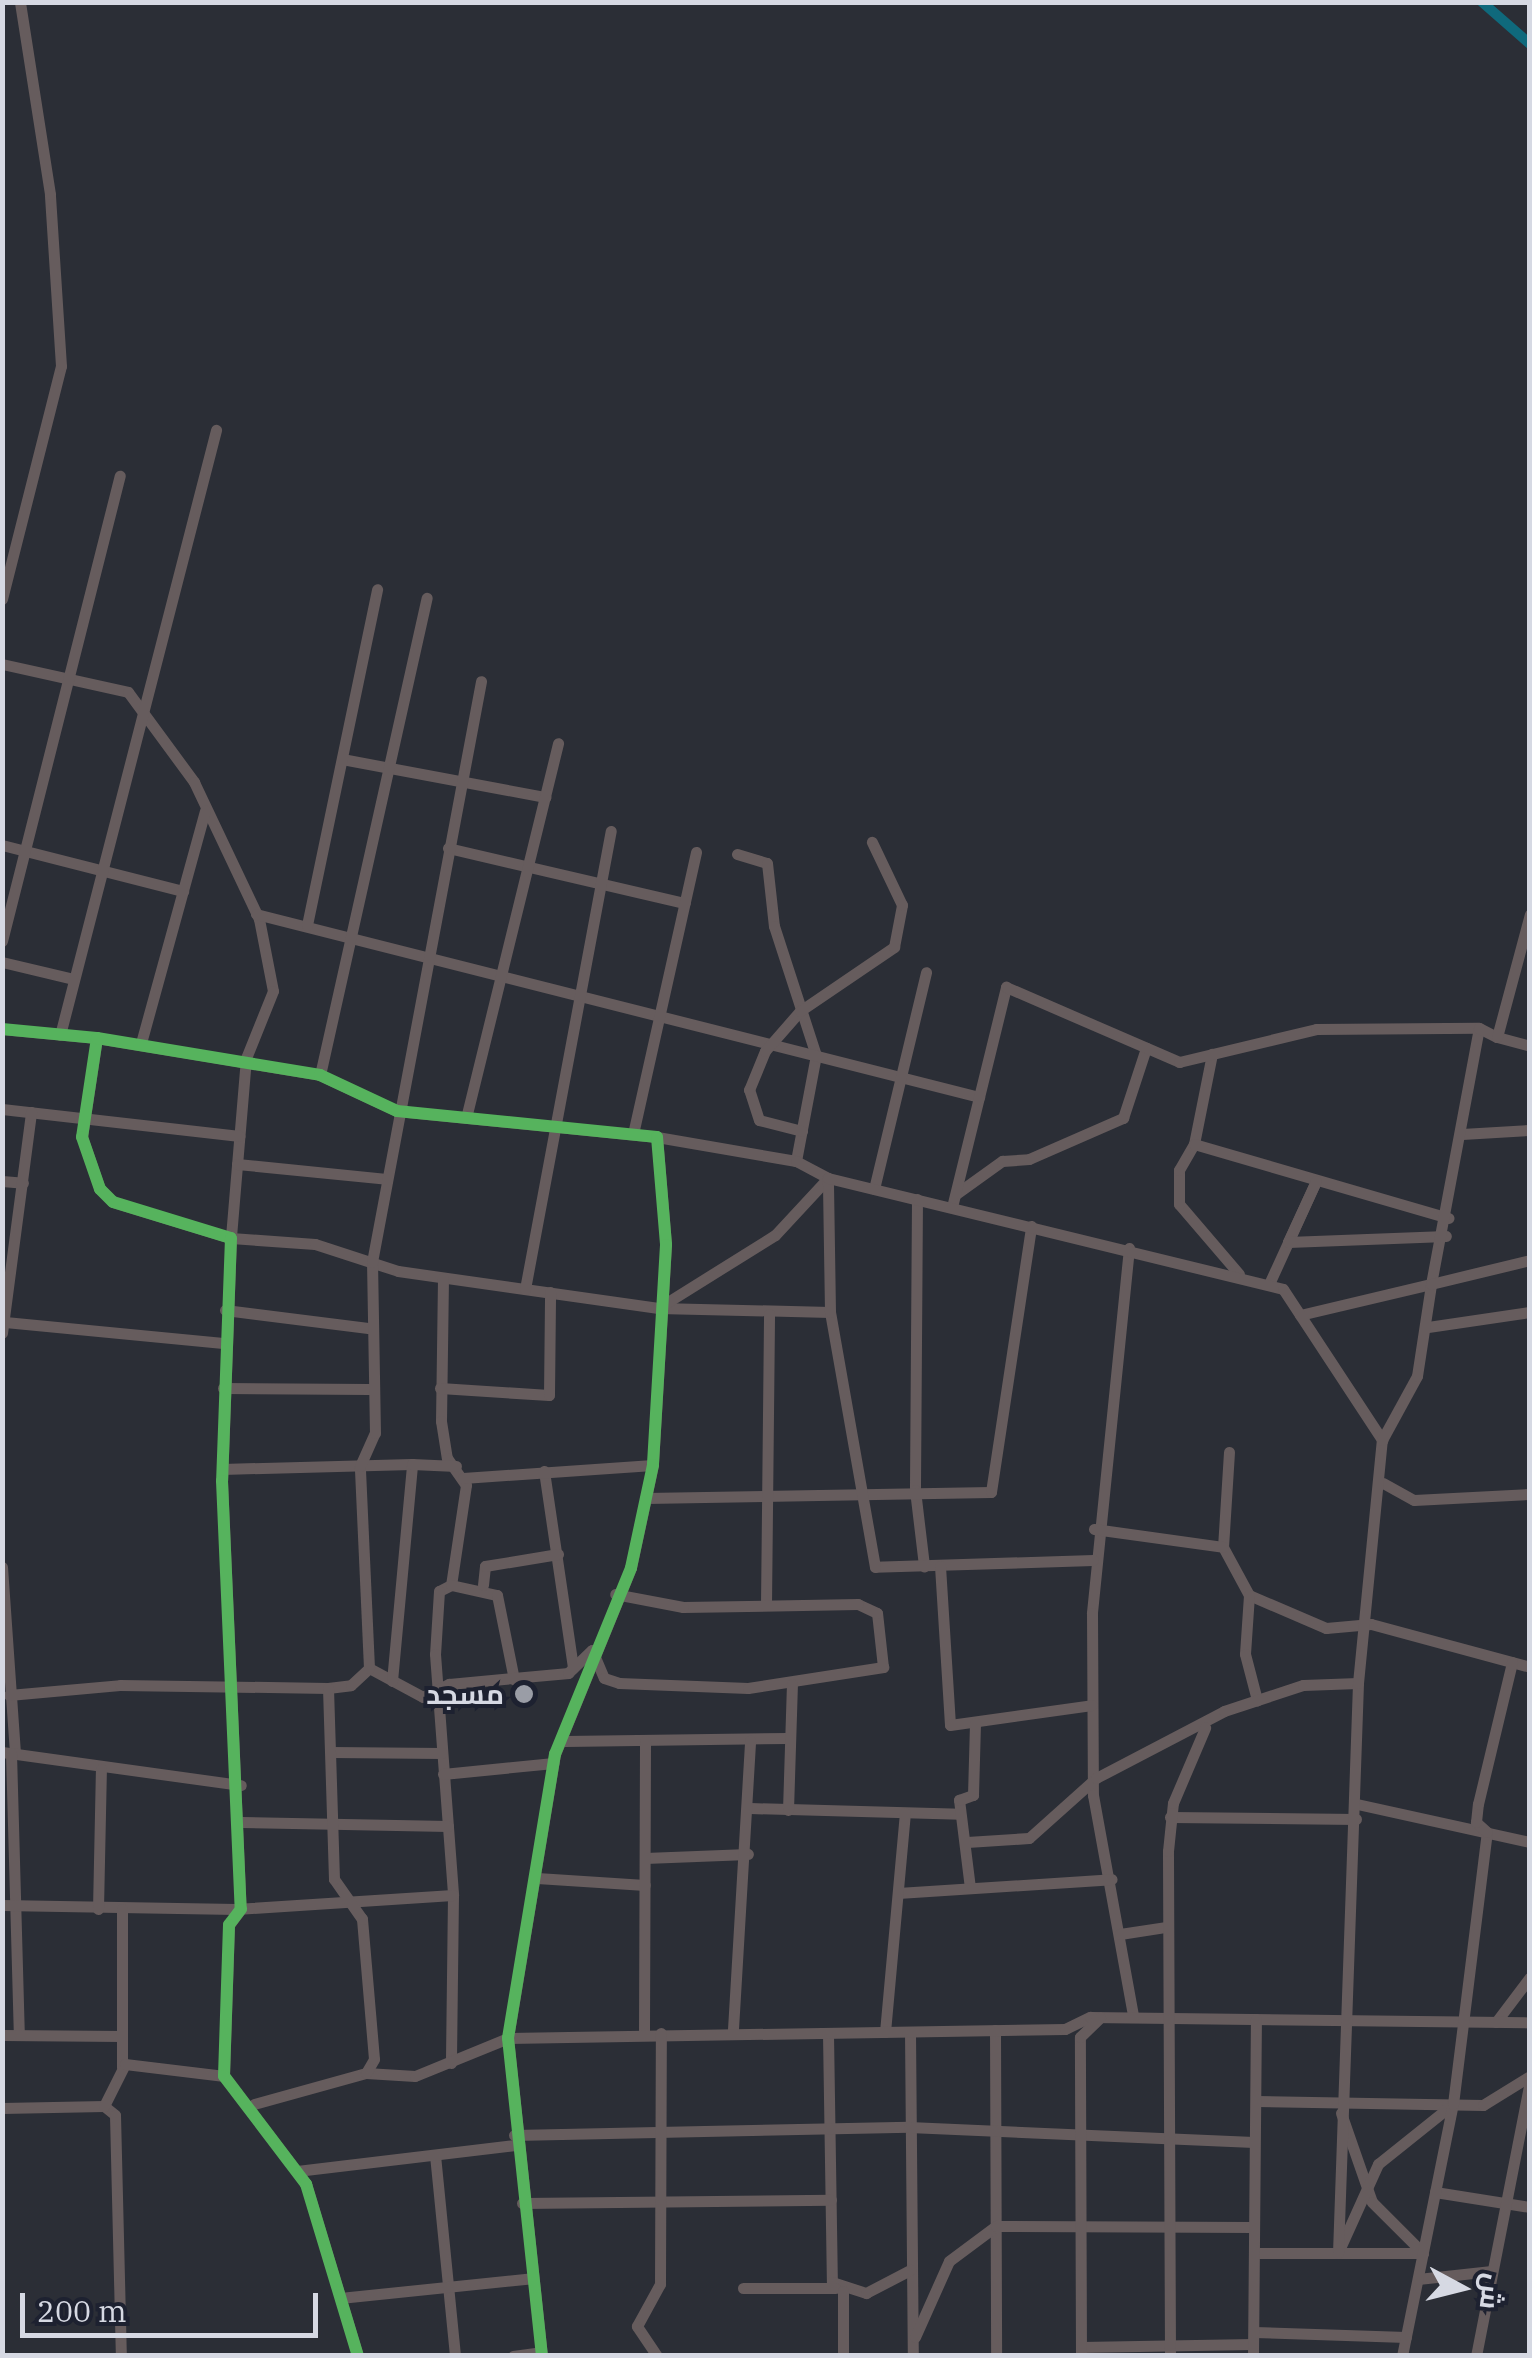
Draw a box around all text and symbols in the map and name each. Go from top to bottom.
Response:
place label: مسجد [426,1677,504,1711]
marker: مسجد [513,1683,535,1705]
north arrow [1412,2238,1512,2338]
text: ش [1472,2272,1513,2312]
scale bar [25,2273,322,2335]
text: 200 m [37,2291,127,2330]

